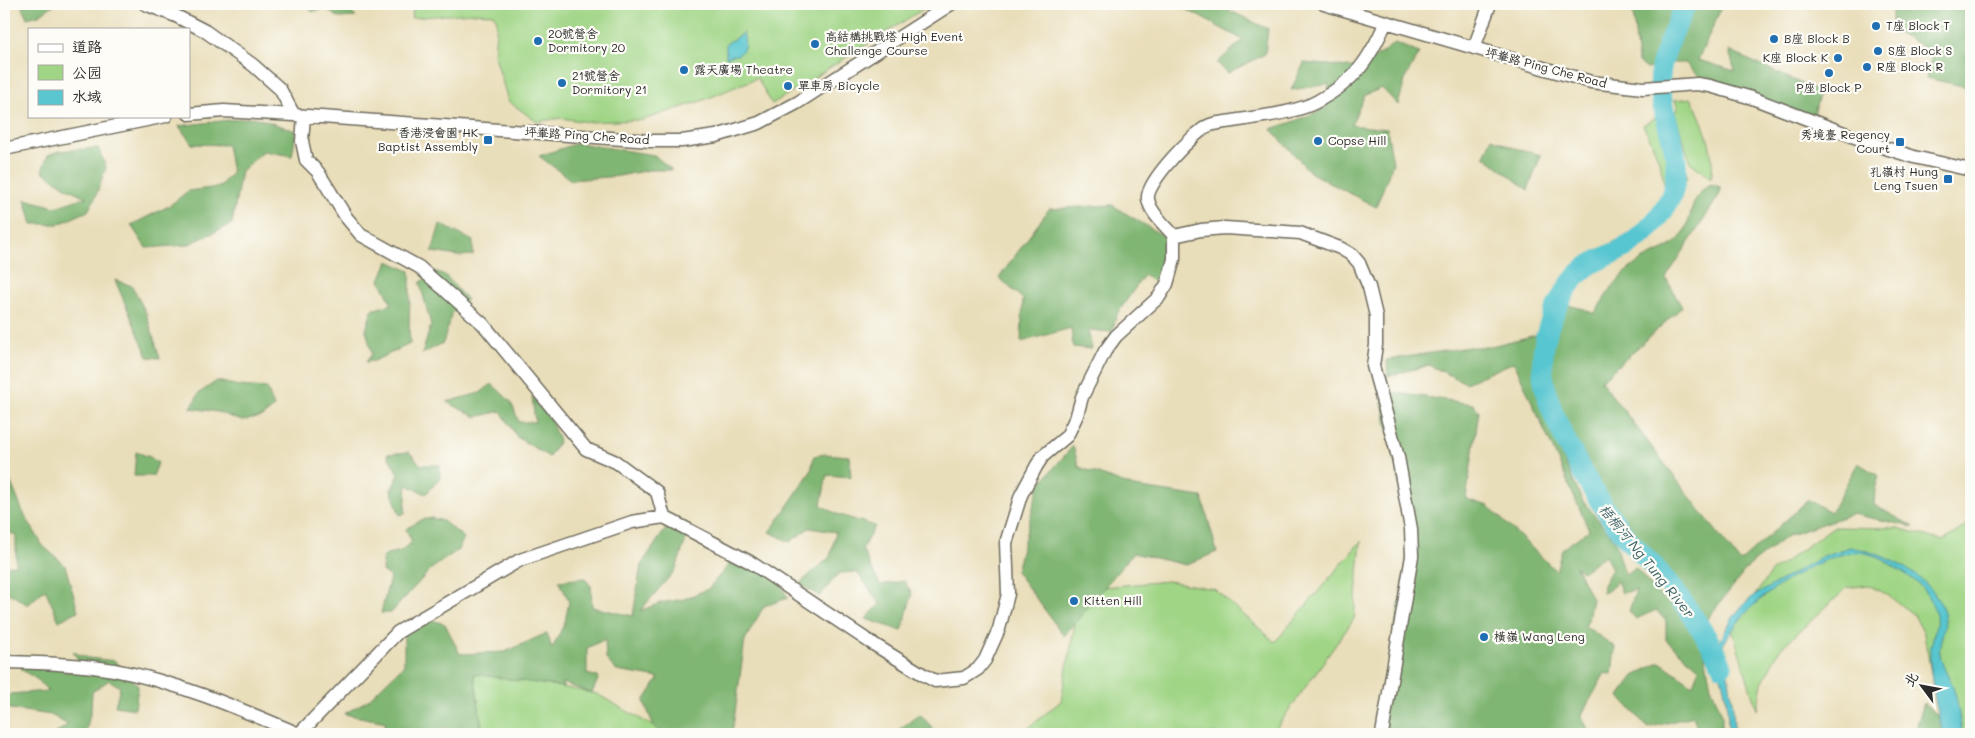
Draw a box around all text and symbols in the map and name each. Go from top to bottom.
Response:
place label: T座 Block T [1886,17,1950,33]
marker: T座 Block T [1870,20,1882,32]
place label: 20號營舍 Dormitory 20 [548,25,626,55]
legend [28,28,190,118]
place label: 高結構挑戰塔 High Event Challenge Course [825,28,963,58]
place label: B座 Block B [1784,30,1850,46]
marker: B座 Block B [1768,33,1780,45]
marker: 20號營舍 Dormitory 20 [532,35,544,47]
text: 道路 [72,36,102,56]
marker: 高結構挑戰塔 High Event Challenge Course [809,38,821,50]
place label: S座 Block S [1888,42,1952,58]
street label: 坪輋路 Ping Che Road [1484,43,1609,91]
marker: S座 Block S [1872,45,1884,57]
place label: K座 Block K [1763,49,1829,65]
marker: K座 Block K [1832,52,1844,64]
place label: R座 Block R [1877,58,1943,74]
place label: 露天廣場 Theatre [694,61,793,77]
marker: R座 Block R [1861,61,1873,73]
text: 公园 [72,62,102,82]
marker: 露天廣場 Theatre [678,64,690,76]
place label: 21號營舍 Dormitory 21 [572,67,647,97]
marker: P座 Block P [1823,67,1835,79]
marker: 21號營舍 Dormitory 21 [556,77,568,89]
place label: 單車房 Bicycle [798,77,880,93]
place label: P座 Block P [1796,79,1862,95]
marker: 單車房 Bicycle [782,80,794,92]
text: 水域 [72,86,102,106]
street label: 坪輋路 Ping Che Road [524,123,650,147]
place label: 香港浸會園 HK Baptist Assembly [378,124,479,154]
place label: 秀境臺 Regency Court [1801,126,1890,156]
place label: Copse Hill [1328,132,1386,148]
marker: 香港浸會園 HK Baptist Assembly [482,134,494,146]
marker: Copse Hill [1312,135,1324,147]
marker: 秀境臺 Regency Court [1894,136,1906,148]
place label: 孔嶺村 Hung Leng Tsuen [1869,163,1938,193]
marker: 孔嶺村 Hung Leng Tsuen [1942,173,1954,185]
water label: 梧桐河 Ng Tung River [1595,500,1699,622]
place label: Kitten Hill [1084,592,1142,608]
marker: Kitten Hill [1068,595,1080,607]
place label: 橫嶺 Wang Leng [1494,628,1585,644]
marker: 橫嶺 Wang Leng [1478,631,1490,643]
north arrow [1898,660,1948,710]
text: 北 [1899,668,1922,690]

